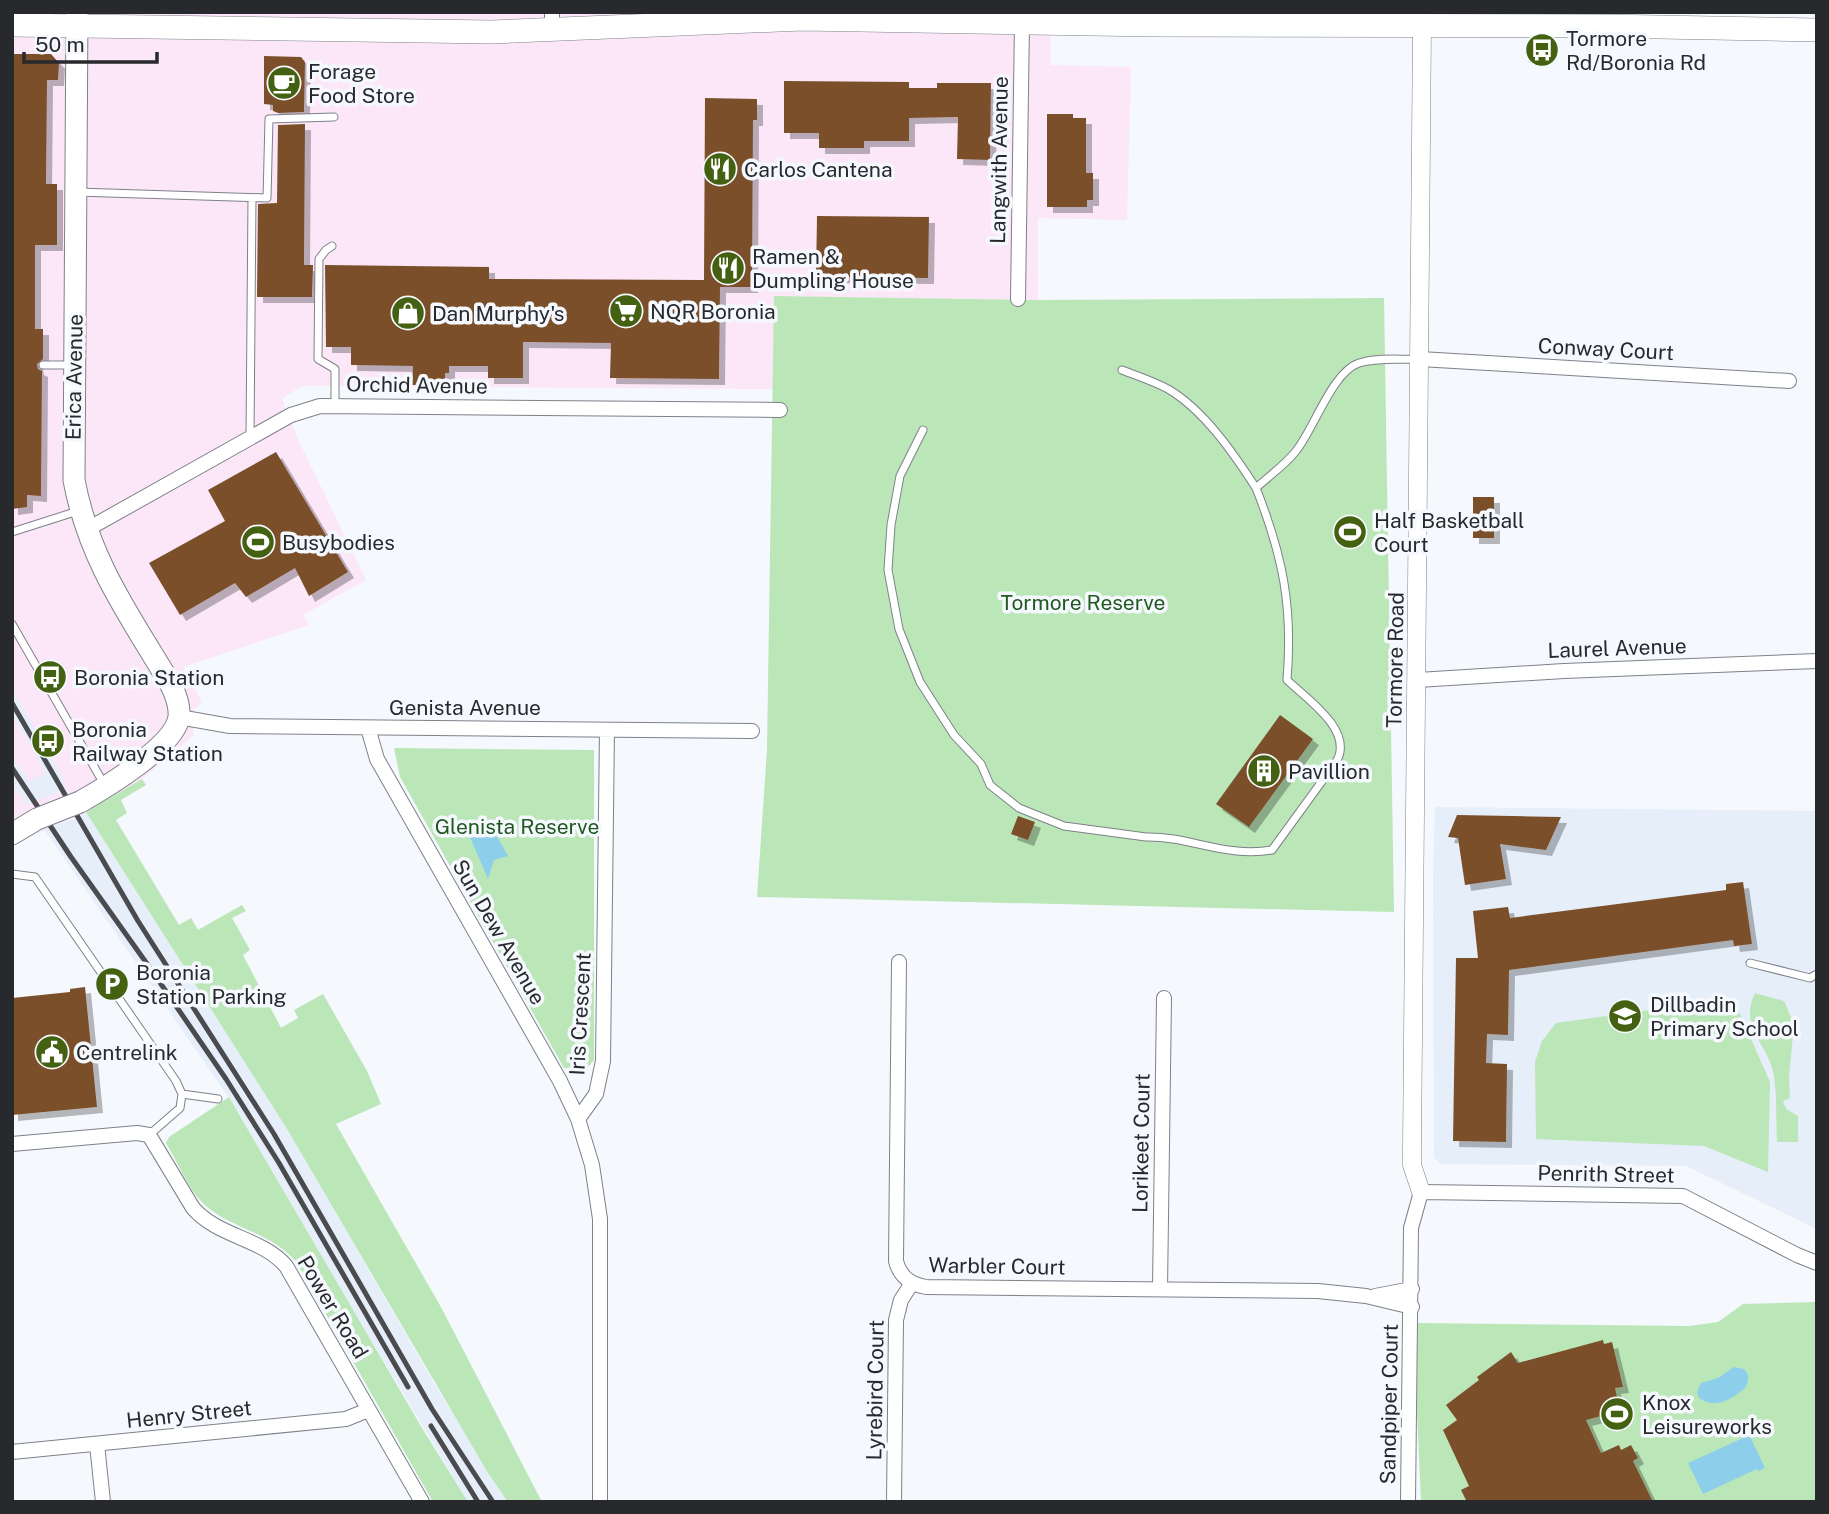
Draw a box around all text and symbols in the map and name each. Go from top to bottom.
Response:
scale bar [24,21,158,65]
place label: Tormore Rd/Boronia Rd [1566,26,1706,75]
bus stop icon: Tormore Rd/Boronia Rd [1523,31,1561,69]
text: 50 m [35,32,85,57]
place label: Forage Food Store [308,59,415,108]
cafe icon: Forage Food Store [265,64,303,102]
street label: Langwith Avenue [985,76,1013,244]
restaurant icon: Carlos Cantena [701,150,739,188]
place label: Carlos Cantena [744,157,893,182]
place label: Ramen & Dumpling House [752,244,914,293]
restaurant icon: Ramen & Dumpling House [709,249,747,287]
supermarket icon: NQR Boronia [607,292,645,330]
shop icon: Dan Murphy's [389,294,427,332]
place label: NQR Boronia [650,299,776,324]
place label: Dan Murphy's [432,301,565,326]
street label: Erica Avenue [60,314,88,440]
street label: Conway Court [1537,333,1675,365]
street label: Orchid Avenue [346,371,488,399]
place label: Half Basketball Court [1374,508,1524,557]
sports icon: Half Basketball Court [1331,513,1369,551]
sports icon: Busybodies [239,523,277,561]
place label: Busybodies [282,530,395,555]
park label: Tormore Reserve [1000,590,1166,615]
street label: Tormore Road [1381,592,1409,728]
street label: Laurel Avenue [1547,633,1687,663]
bus stop icon: Boronia Station [31,658,69,696]
place label: Boronia Station [74,665,224,690]
street label: Genista Avenue [389,695,541,720]
place label: Boronia Railway Station [72,717,223,766]
bus stop icon: Boronia Railway Station [29,722,67,760]
building icon: Pavillion [1245,752,1283,790]
place label: Pavillion [1288,759,1370,784]
park label: Glenista Reserve [435,814,599,839]
street label: Sun Dew Avenue [447,855,551,1009]
street label: Iris Crescent [564,952,596,1076]
place label: Boronia Station Parking [136,960,287,1009]
parking icon: Boronia Station Parking [93,965,131,1003]
place label: Dillbadin Primary School [1650,992,1799,1041]
school or university icon: Dillbadin Primary School [1606,997,1644,1035]
public building icon: Centrelink [33,1033,71,1071]
place label: Centrelink [76,1040,178,1065]
street label: Lorikeet Court [1127,1073,1155,1213]
street label: Penrith Street [1537,1160,1675,1188]
street label: Power Road [292,1251,374,1363]
street label: Warbler Court [928,1252,1066,1280]
street label: Lyrebird Court [861,1319,889,1461]
street label: Sandpiper Court [1375,1323,1403,1485]
place label: Knox Leisureworks [1642,1390,1772,1439]
street label: Henry Street [125,1395,253,1433]
sports icon: Knox Leisureworks [1598,1395,1636,1433]

